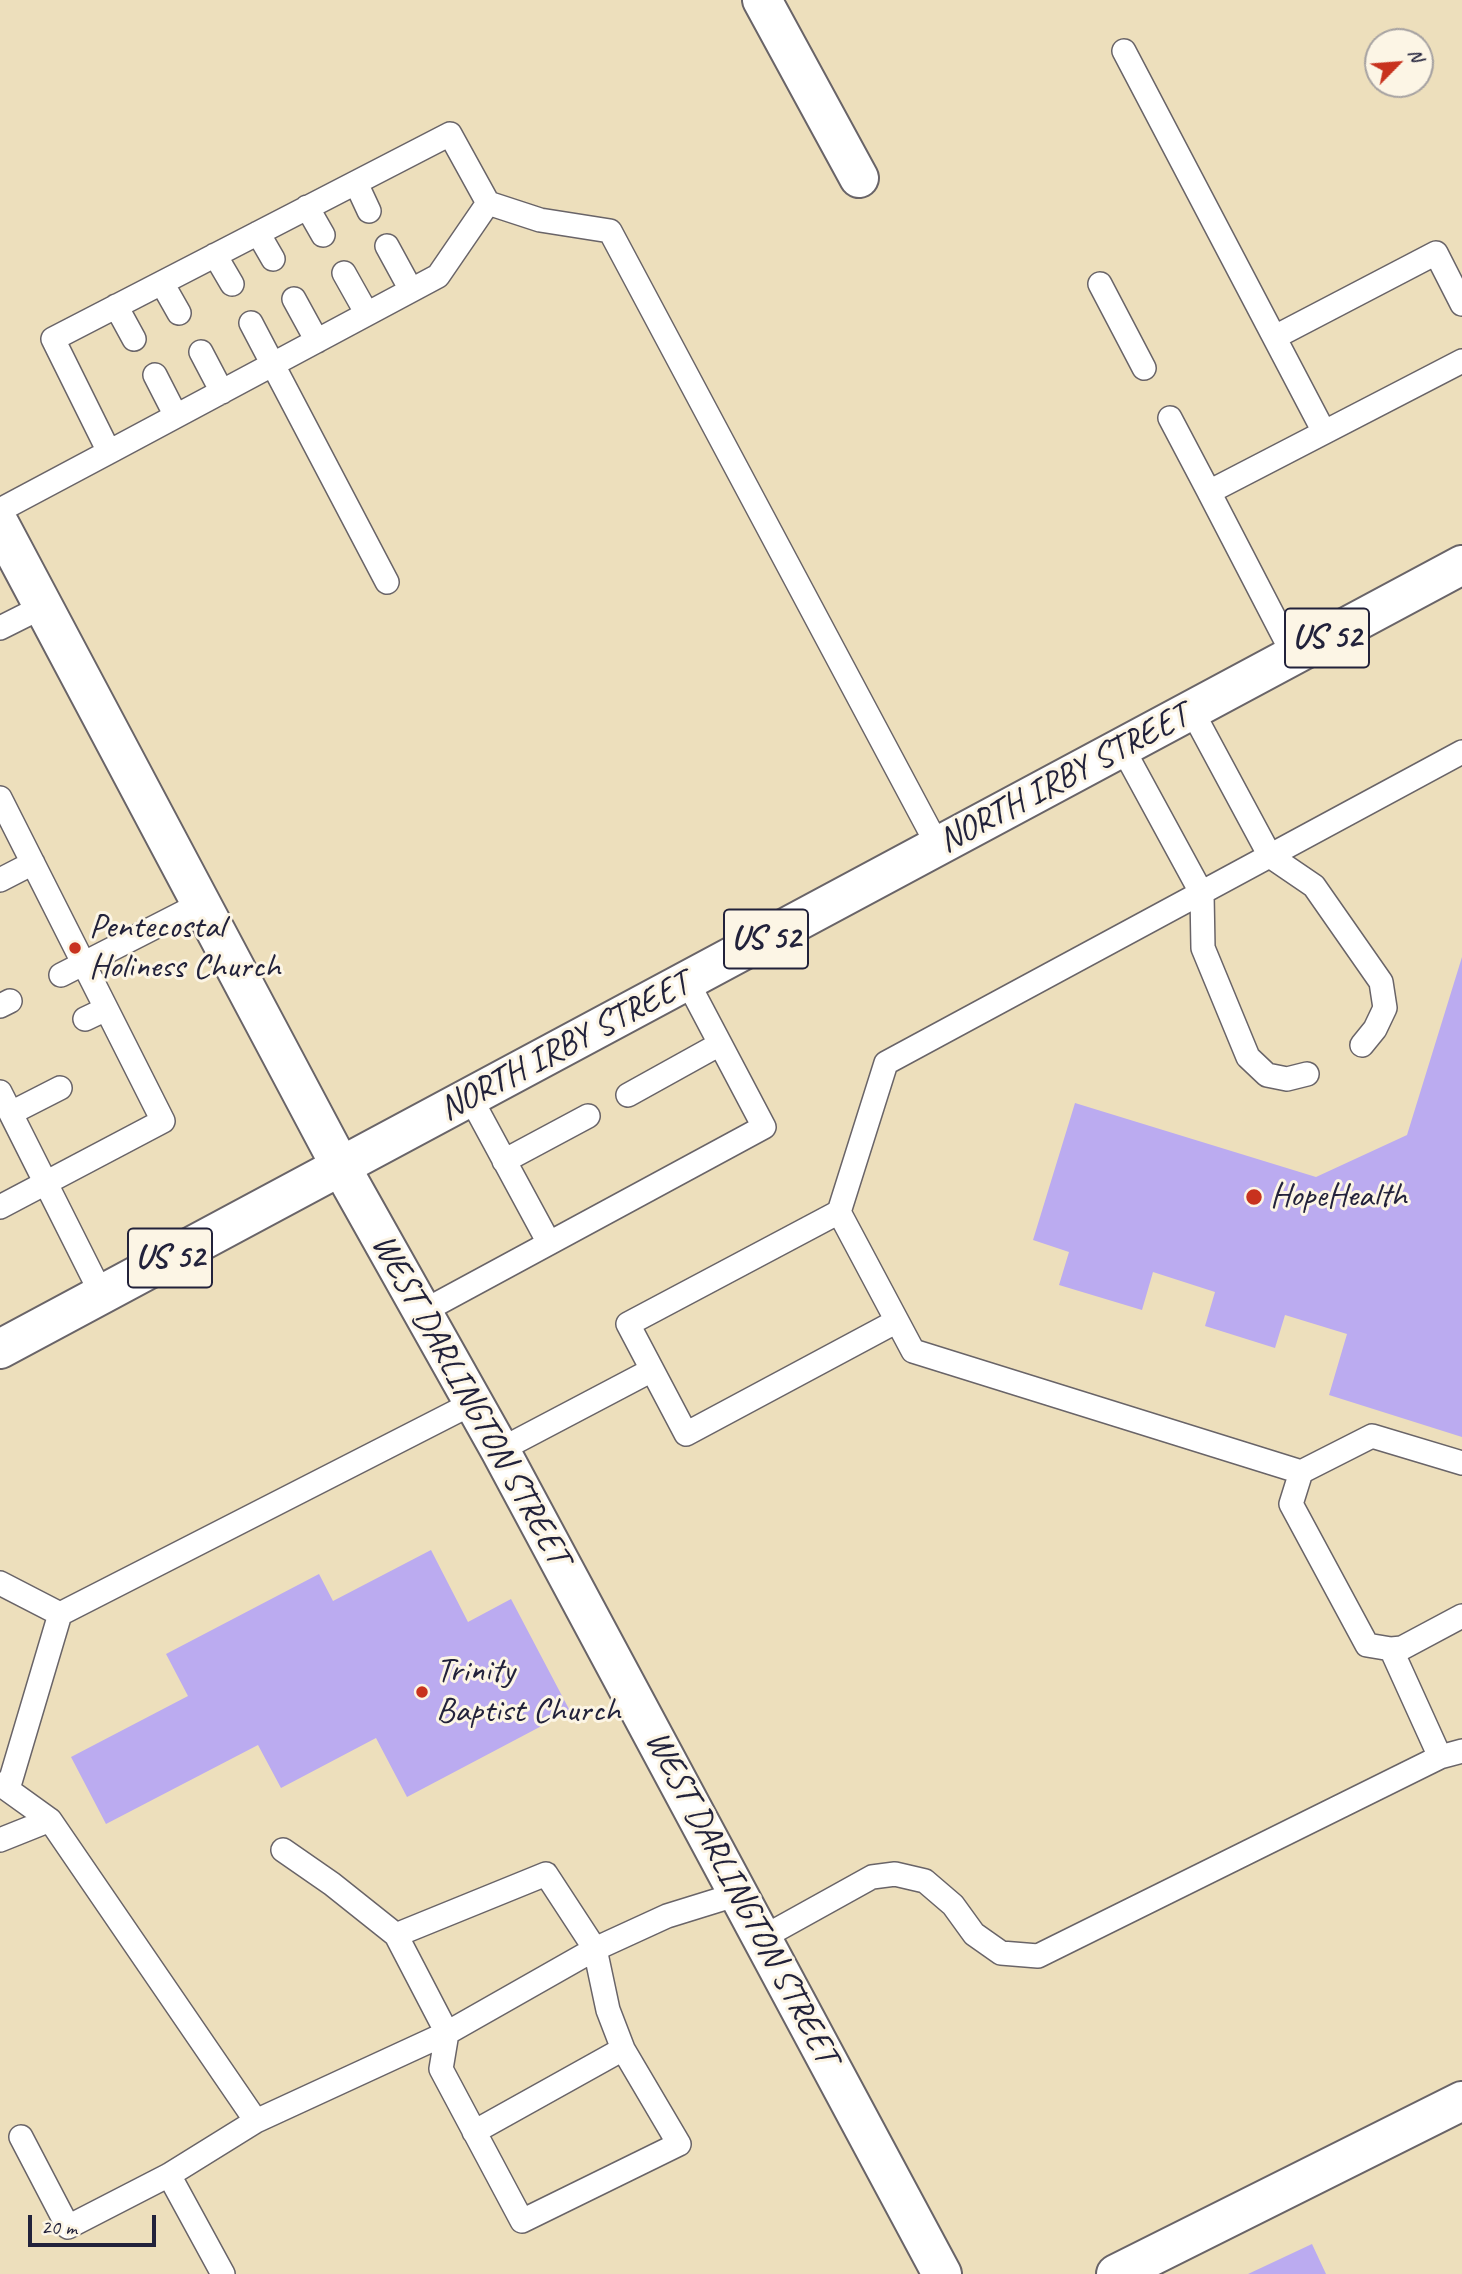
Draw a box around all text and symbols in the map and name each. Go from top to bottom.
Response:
north arrow [1364,28,1434,98]
text: N [1403,45,1430,65]
road number: US 52 [1285,608,1369,667]
street label: NORTH IRBY STREET [932,695,1196,863]
place label: Pentecostal Holiness Church [89,907,281,989]
road number: US 52 [724,909,808,968]
marker: Pentecostal Holiness Church [67,940,83,956]
street label: NORTH IRBY STREET [433,963,697,1131]
place label: HopeHealth [1270,1176,1407,1218]
marker: HopeHealth [1244,1187,1264,1207]
street label: WEST DARLINGTON STREET [361,1227,579,1573]
road number: US 52 [128,1228,212,1288]
place label: Trinity Baptist Church [436,1651,620,1733]
marker: Trinity Baptist Church [414,1684,430,1700]
street label: WEST DARLINGTON STREET [635,1724,847,2072]
scale bar [32,2200,159,2244]
text: 20 m [41,2214,77,2240]

